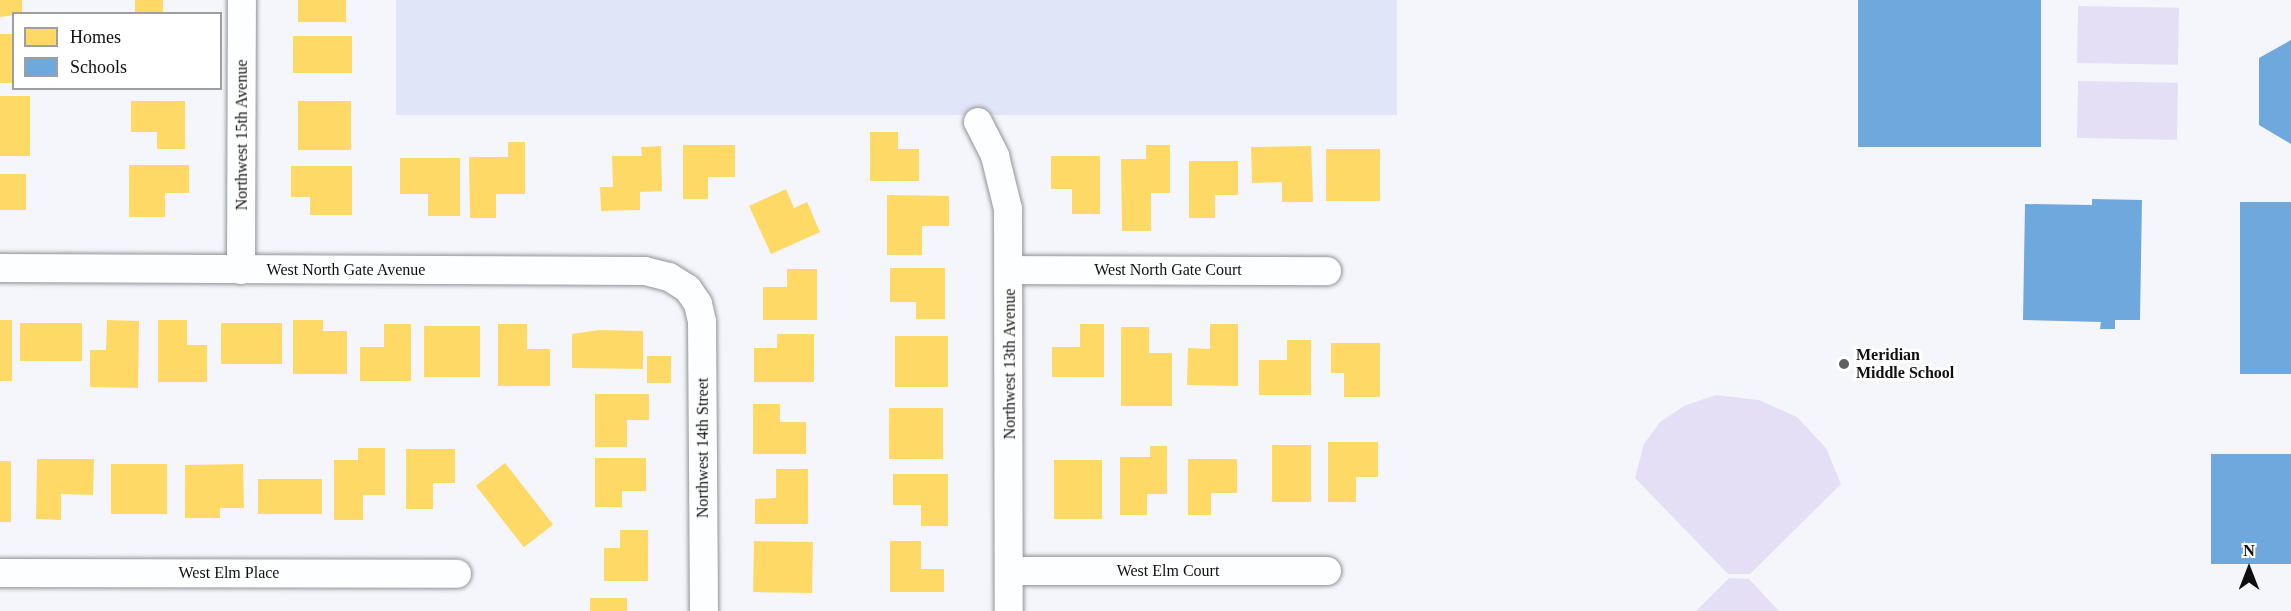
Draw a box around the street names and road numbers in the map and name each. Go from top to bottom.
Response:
street label: Northwest 15th Avenue [232,59,252,211]
street label: West North Gate Avenue [266,260,426,280]
street label: West North Gate Court [1094,260,1242,280]
street label: Northwest 13th Avenue [1000,288,1020,440]
street label: Northwest 14th Street [693,378,713,518]
street label: West Elm Court [1117,561,1219,581]
street label: West Elm Place [179,563,279,583]

